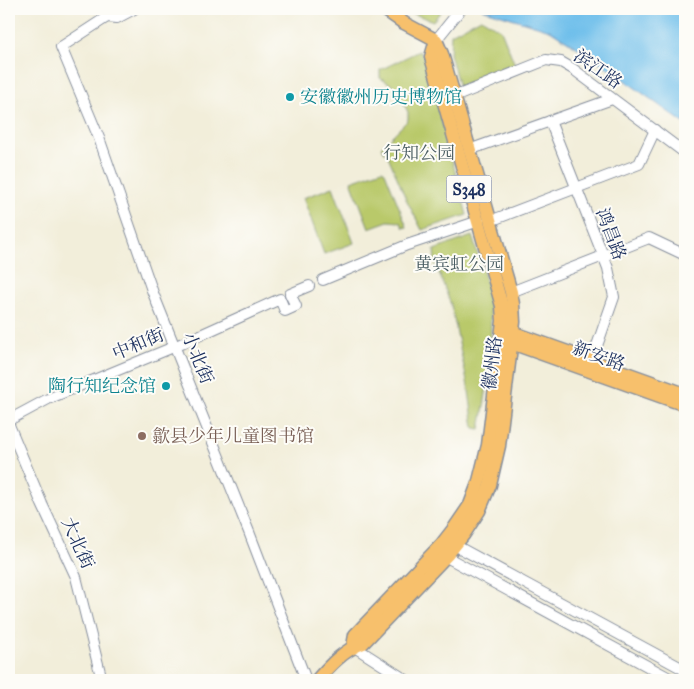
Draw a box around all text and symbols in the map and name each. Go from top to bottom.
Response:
street label: 滨江路 [570,45,626,93]
place label: 安徽徽州历史博物馆 [300,86,462,108]
marker: 安徽徽州历史博物馆 [284,91,296,103]
park label: 行知公园 [383,142,455,164]
road number: S348 [446,175,492,202]
street label: 鸿昌路 [591,205,631,263]
park label: 黄宾虹公园 [414,253,504,275]
street label: 中和街 [109,323,167,365]
street label: 小北街 [178,329,218,387]
street label: 徽州路 [478,335,506,391]
street label: 新安路 [570,336,628,376]
place label: 陶行知纪念馆 [48,375,156,397]
marker: 陶行知纪念馆 [160,380,172,392]
place label: 歙县少年儿童图书馆 [152,425,314,447]
marker: 歙县少年儿童图书馆 [136,430,148,442]
street label: 大北街 [57,514,99,572]

